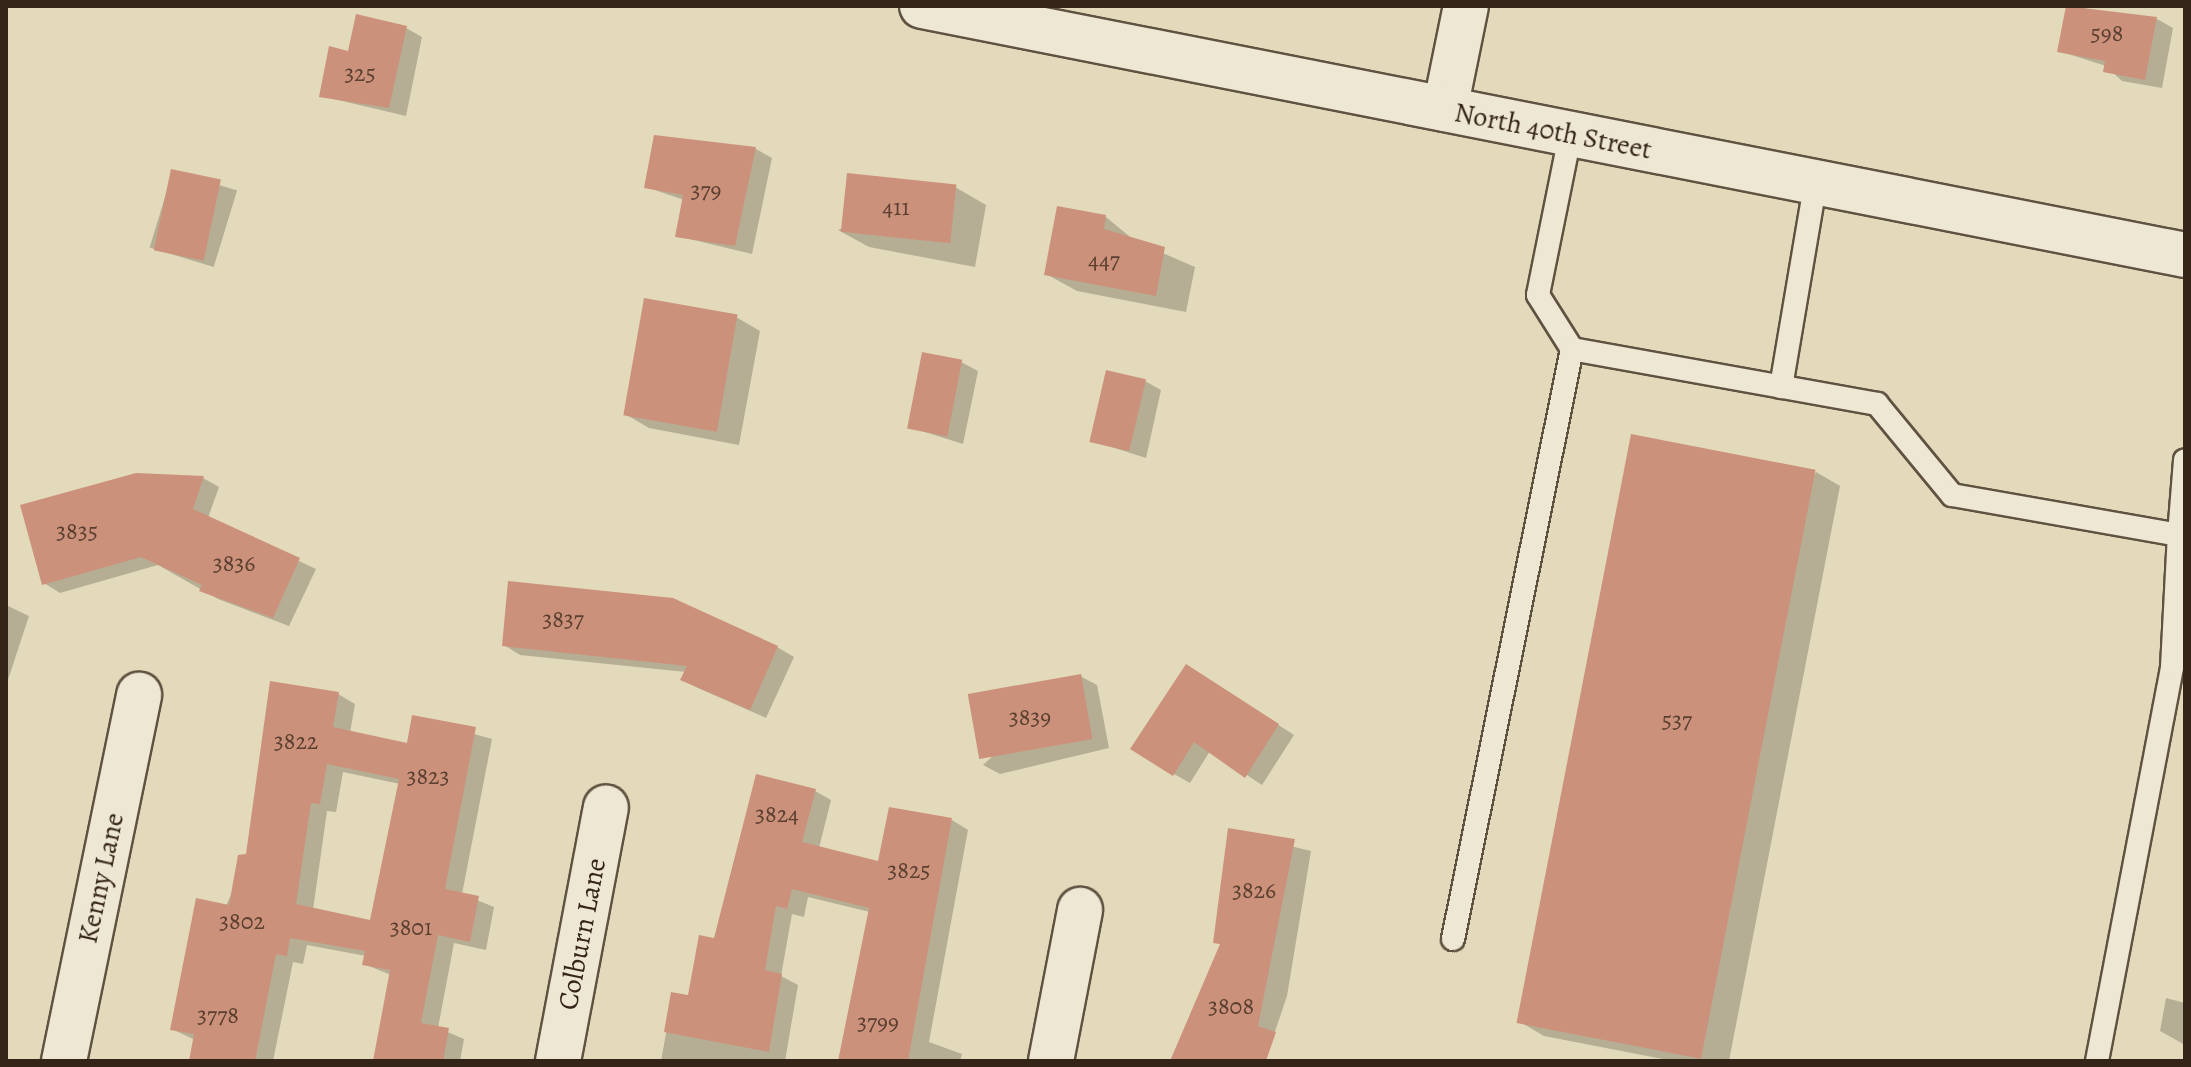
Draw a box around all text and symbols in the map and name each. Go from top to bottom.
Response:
house number: 598 [2091,20,2123,48]
house number: 325 [344,60,376,88]
street label: North 40th Street [1452,95,1654,167]
house number: 379 [691,177,721,205]
house number: 411 [882,194,910,222]
house number: 447 [1088,247,1120,275]
house number: 3835 [56,518,98,546]
house number: 3836 [213,550,255,578]
house number: 3837 [542,606,584,634]
house number: 3839 [1009,704,1051,732]
house number: 537 [1662,707,1692,735]
house number: 3822 [274,728,318,756]
house number: 3823 [406,763,450,791]
house number: 3824 [755,801,799,829]
street label: Kenny Lane [71,810,131,946]
street label: Colburn Lane [551,855,613,1013]
house number: 3825 [887,857,931,885]
house number: 3826 [1232,877,1276,905]
house number: 3802 [219,908,265,936]
house number: 3801 [390,914,432,942]
house number: 3808 [1208,993,1254,1021]
house number: 3778 [197,1002,239,1030]
house number: 3799 [857,1009,899,1037]

